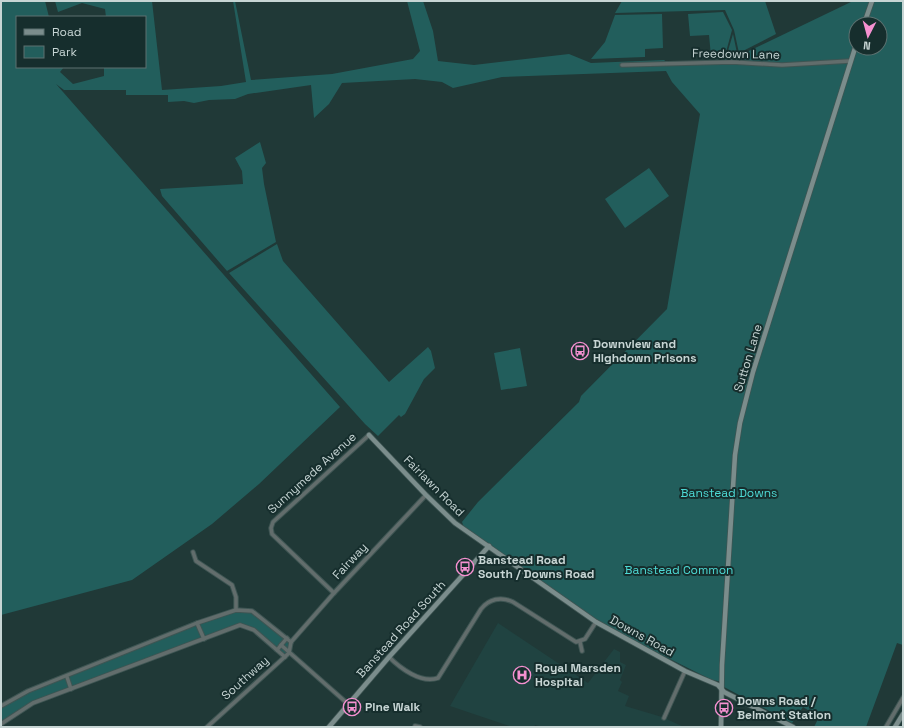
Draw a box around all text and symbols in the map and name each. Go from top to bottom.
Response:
legend [16,16,146,68]
north arrow [848,16,888,56]
text: Road [52,24,81,40]
text: N [863,39,871,53]
text: Park [52,44,77,60]
street label: Freedown Lane [692,45,780,63]
street label: Sutton Lane [730,322,766,394]
place label: Downview and Highdown Prisons [593,336,696,366]
bus stop icon: Downview and Highdown Prisons [570,341,590,361]
street label: Sunnymede Avenue [264,429,360,517]
street label: Fairlawn Road [400,452,468,520]
park label: Banstead Downs [681,485,777,501]
street label: Fairway [329,539,371,583]
place label: Banstead Road South / Downs Road [478,552,594,582]
bus stop icon: Banstead Road South / Downs Road [455,557,475,577]
park label: Banstead Common [625,562,733,578]
street label: Banstead Road South [353,577,449,681]
street label: Downs Road [607,612,677,660]
street label: Southway [218,652,272,704]
place label: Royal Marsden Hospital [535,660,621,690]
hospital icon: Royal Marsden Hospital [512,665,532,685]
place label: Downs Road / Belmont Station [737,693,831,723]
bus stop icon: Pine Walk [342,697,362,717]
bus stop icon: Downs Road / Belmont Station [714,698,734,718]
place label: Pine Walk [365,699,421,715]

